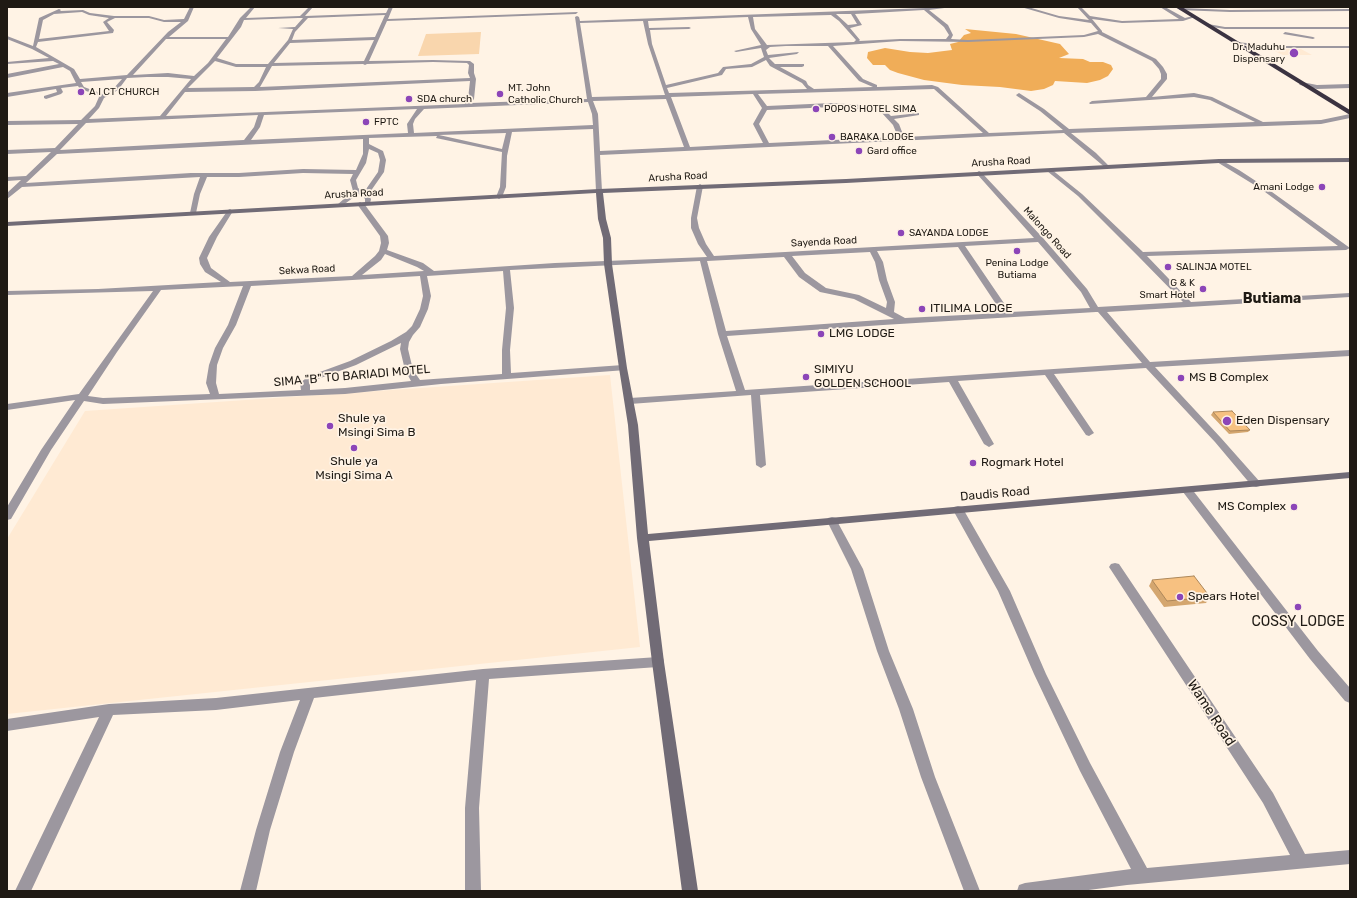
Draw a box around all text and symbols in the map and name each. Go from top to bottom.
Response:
place label: Dr. Maduhu Dispensary [1232,41,1285,64]
marker: Dr. Maduhu Dispensary [1288,47,1300,59]
place label: MT. John Catholic Church [508,82,583,106]
place label: A I CT CHURCH [89,86,159,98]
marker: A I CT CHURCH [76,87,86,97]
marker: MT. John Catholic Church [495,89,505,99]
place label: SDA church [417,93,472,105]
marker: SDA church [404,94,414,104]
place label: POPOS HOTEL SIMA [824,103,916,115]
marker: POPOS HOTEL SIMA [811,104,821,114]
place label: FPTC [374,116,399,128]
marker: FPTC [361,117,371,127]
place label: BARAKA LODGE [840,131,914,143]
marker: BARAKA LODGE [827,132,837,142]
place label: Gard office [867,145,917,157]
marker: Gard office [854,146,864,156]
street label: Arusha Road [971,154,1031,170]
street label: Arusha Road [648,169,708,185]
place label: Amani Lodge [1253,181,1314,193]
marker: Amani Lodge [1317,182,1327,192]
street label: Arusha Road [324,186,384,202]
street label: Malongo Road [1021,205,1073,261]
place label: SAYANDA LODGE [909,227,988,239]
marker: SAYANDA LODGE [896,228,906,238]
street label: Sayenda Road [791,234,857,250]
marker: Penina Lodge Butiama [1012,246,1022,256]
place label: Penina Lodge Butiama [985,257,1049,280]
place label: SALINJA MOTEL [1176,261,1252,273]
marker: SALINJA MOTEL [1163,262,1173,272]
street label: Sekwa Road [278,263,336,277]
place label: G & K Smart Hotel [1139,277,1195,300]
marker: G & K Smart Hotel [1198,284,1208,294]
district label: Butiama [1243,291,1301,307]
place label: ITILIMA LODGE [930,302,1013,316]
marker: ITILIMA LODGE [917,304,927,314]
place label: LMG LODGE [829,327,895,341]
marker: LMG LODGE [816,329,826,339]
street label: SIMA "B" TO BARIADI MOTEL [273,362,431,390]
place label: SIMIYU GOLDEN SCHOOL [814,363,911,391]
place label: MS B Complex [1189,371,1269,385]
marker: SIMIYU GOLDEN SCHOOL [801,372,811,382]
marker: MS B Complex [1176,373,1186,383]
place label: Shule ya Msingi Sima B [338,412,415,440]
place label: Eden Dispensary [1236,414,1330,428]
marker: Eden Dispensary [1221,415,1233,427]
marker: Shule ya Msingi Sima B [325,421,335,431]
marker: Shule ya Msingi Sima A [349,443,359,453]
place label: Shule ya Msingi Sima A [315,455,393,483]
place label: Rogmark Hotel [981,456,1064,470]
marker: Rogmark Hotel [968,458,978,468]
street label: Daudis Road [960,484,1030,504]
place label: MS Complex [1217,500,1286,514]
marker: MS Complex [1289,502,1299,512]
place label: Spears Hotel [1188,590,1259,604]
marker: Spears Hotel [1175,592,1185,602]
marker: COSSY LODGE [1293,602,1303,612]
place label: COSSY LODGE [1251,614,1345,630]
street label: Wame Road [1183,677,1239,749]

